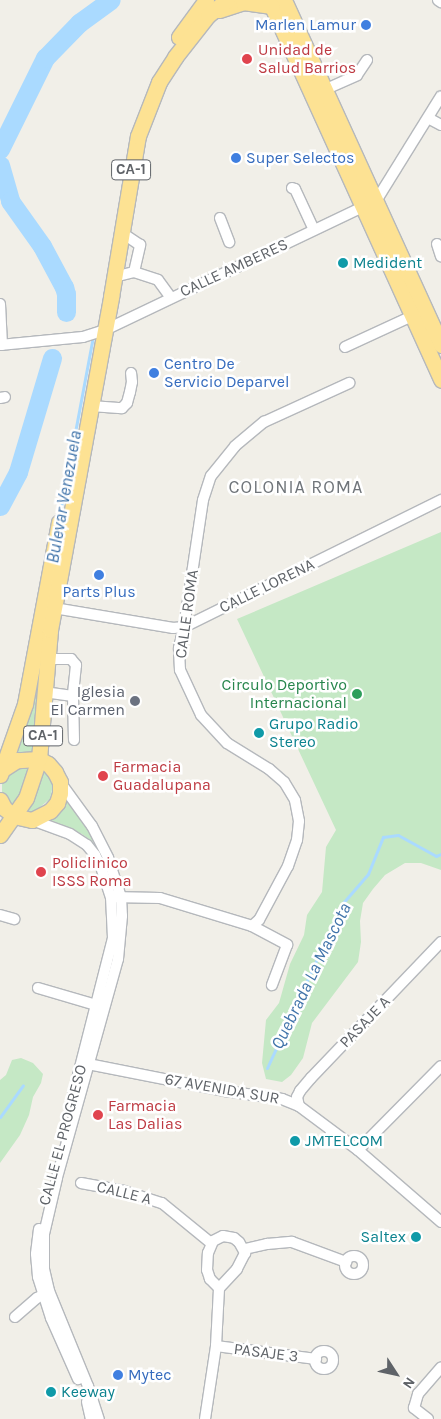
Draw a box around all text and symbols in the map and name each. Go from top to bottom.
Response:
place label: Marlen Lamur [255,15,356,35]
marker: Marlen Lamur [360,19,372,31]
place label: Unidad de Salud Barrios [258,40,356,78]
marker: Unidad de Salud Barrios [240,52,254,66]
place label: Super Selectos [246,148,355,168]
marker: Super Selectos [230,152,242,164]
road number: CA-1 [111,158,151,182]
street label: CALLE AMBERES [177,235,291,301]
place label: Medident [353,253,422,273]
marker: Medident [337,257,349,269]
place label: Centro De Servicio Deparvel [164,354,290,392]
marker: Centro De Servicio Deparvel [148,367,160,379]
water label: Bulevar Venezuela [42,429,86,565]
district label: COLONIA ROMA [227,476,365,498]
street label: CALLE LORENA [216,555,318,617]
street label: CALLE ROMA [171,568,203,660]
marker: Parts Plus [93,569,105,581]
place label: Parts Plus [62,582,136,602]
place label: Circulo Deportivo Internacional [221,675,347,713]
place label: Iglesia El Carmen [50,682,125,720]
marker: Circulo Deportivo Internacional [351,688,363,700]
marker: Iglesia El Carmen [129,695,141,707]
place label: Grupo Radio Stereo [269,714,358,752]
road number: CA-1 [23,724,63,748]
marker: Grupo Radio Stereo [253,727,265,739]
place label: Farmacia Guadalupana [113,757,211,795]
marker: Farmacia Guadalupana [97,770,109,782]
place label: Policlinico ISSS Roma [52,853,132,891]
marker: Policlinico ISSS Roma [34,865,48,879]
water label: Quebrada La Mascota [266,899,356,1053]
street label: PASAJE A [336,992,394,1052]
street label: CALLE EL PROGRESO [35,1062,91,1208]
street label: 67 AVENIDA SUR [163,1069,281,1109]
place label: Farmacia Las Dalias [108,1096,182,1134]
marker: Farmacia Las Dalias [92,1109,104,1121]
place label: JMTELCOM [305,1131,383,1151]
marker: JMTELCOM [289,1135,301,1147]
street label: CALLE A [95,1177,153,1209]
place label: Saltex [361,1227,406,1247]
marker: Saltex [410,1231,422,1243]
street label: PASAJE 3 [233,1340,299,1366]
north arrow [371,1349,421,1399]
place label: Mytec [128,1365,171,1385]
marker: Mytec [112,1369,124,1381]
text: N [399,1374,419,1392]
place label: Keeway [61,1382,115,1402]
marker: Keeway [45,1386,57,1398]

